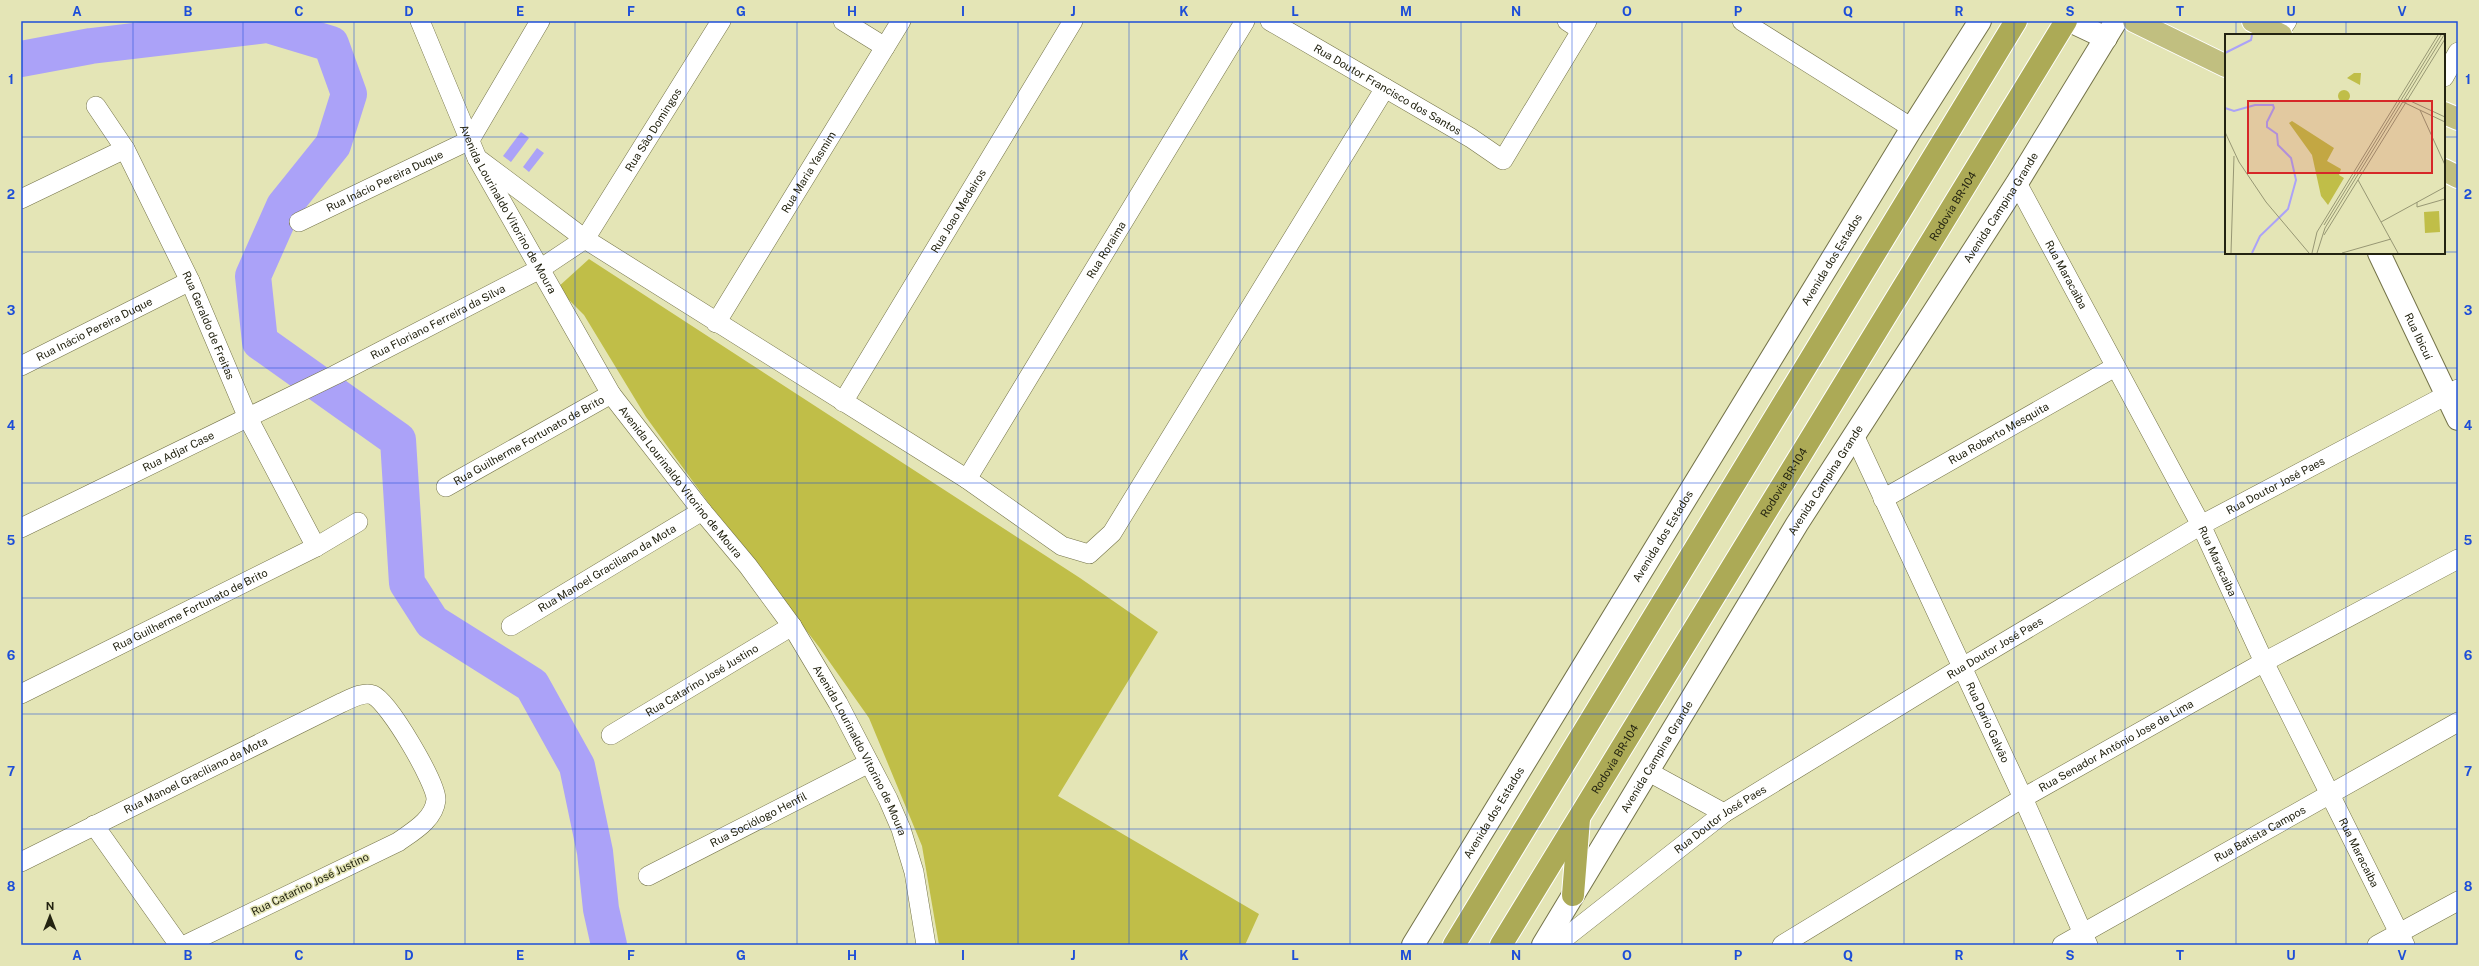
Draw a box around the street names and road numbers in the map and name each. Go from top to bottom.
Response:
street label: Rua Doutor Francisco dos Santos [1312,42,1464,137]
street label: Rua São Domingos [623,86,684,174]
street label: Avenida Lourinaldo Vitorino de Moura [458,123,559,296]
street label: Rua Maria Yasmim [779,129,838,215]
street label: Rua Inácio Pereira Duque [324,148,445,214]
street label: Avenida Campina Grande [1961,150,2040,265]
street label: Rua Joao Medeiros [928,167,988,255]
street label: Rodovia BR-104 [1927,169,1979,243]
street label: Avenida dos Estados [1799,211,1864,308]
street label: Rua Roraima [1084,219,1128,281]
street label: Rua Maracaiba [2043,238,2090,311]
street label: Rua Geraldo de Freitas [180,269,237,382]
street label: Rua Floriano Ferreira da Silva [369,282,507,362]
street label: Rua Inácio Pereira Duque [34,295,154,363]
street label: Rua Ibicuí [2402,311,2435,362]
street label: Rua Guilherme Fortunato de Brito [451,393,606,488]
street label: Rua Roberto Mesquita [1946,400,2051,467]
street label: Avenida Lourinaldo Vitorino de Moura [617,404,745,560]
street label: Avenida Campina Grande [1786,423,1865,537]
street label: Rua Adjar Case [141,429,216,474]
street label: Rodovia BR-104 [1758,446,1810,519]
street label: Rua Doutor José Paes [2224,454,2327,517]
street label: Avenida dos Estados [1630,488,1695,584]
street label: Rua Manoel Graciliano da Mota [536,522,678,614]
street label: Rua Maracaiba [2196,524,2239,598]
street label: Rua Guilherme Fortunato de Brito [111,566,269,653]
street label: Rua Doutor José Paes [1945,614,2046,681]
street label: Rua Catarino José Justino [643,642,760,719]
street label: Avenida Lourinaldo Vitorino de Moura [811,663,909,837]
street label: Rua Dario Galvão [1964,680,2012,764]
street label: Rua Senador Antônio Jose de Lima [2037,697,2195,794]
street label: Avenida Campina Grande [1618,699,1695,815]
street label: Rodovia BR-104 [1589,722,1641,796]
street label: Rua Manoel Graciliano da Mota [122,735,269,816]
street label: Avenida dos Estados [1461,764,1526,861]
street label: Rua Doutor José Paes [1672,782,1769,856]
street label: Rua Sociólogo Henfil [708,790,809,849]
street label: Rua Batista Campos [2212,803,2308,864]
street label: Rua Maracaiba [2337,816,2381,889]
street label: Rua Catarino José Justino [249,850,371,918]

